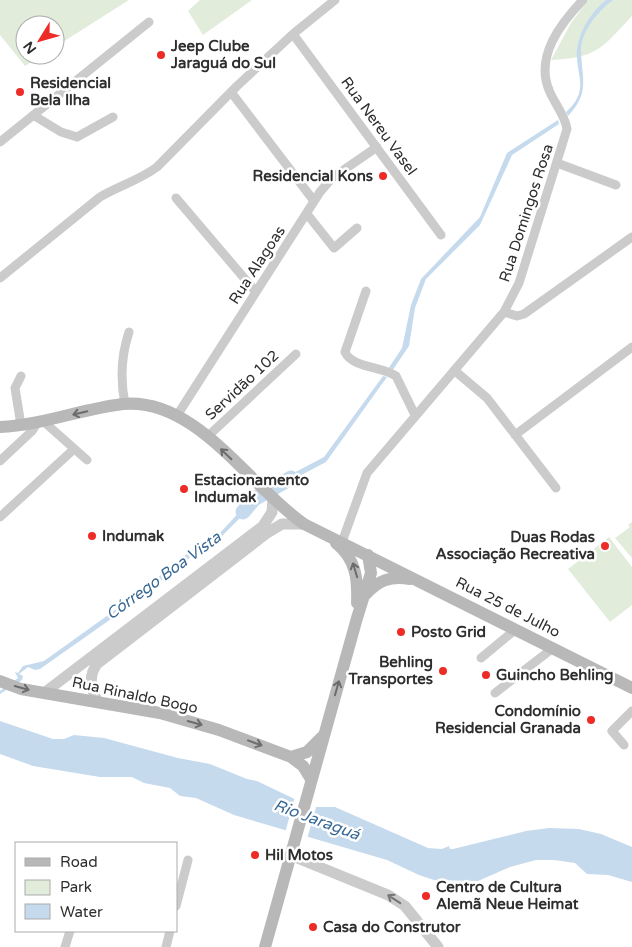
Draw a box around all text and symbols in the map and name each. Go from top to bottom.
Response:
north arrow [15,15,65,65]
place label: Jeep Clube Jaraguá do Sul [170,37,276,73]
text: N [20,38,40,57]
marker: Jeep Clube Jaraguá do Sul [155,49,167,61]
street label: Rua Nereu Vasel [337,73,421,179]
place label: Residencial Bela Ilha [30,74,111,109]
marker: Residencial Bela Ilha [14,86,26,98]
street label: Rua Domingos Rosa [495,142,557,284]
place label: Residencial Kons [253,167,373,185]
marker: Residencial Kons [377,170,389,182]
street label: Rua Alagoas [225,223,289,307]
street label: Servidão 102 [201,346,283,424]
one-way arrow [73,409,89,418]
one-way arrow [219,448,232,460]
place label: Estacionamento Indumak [194,471,309,506]
marker: Estacionamento Indumak [178,483,190,495]
place label: Indumak [102,527,164,545]
water label: Córrego Boa Vista [102,527,226,624]
place label: Duas Rodas Associação Recreativa [436,528,595,564]
marker: Indumak [86,530,98,542]
marker: Duas Rodas Associação Recreativa [599,540,611,552]
one-way arrow [349,563,359,579]
street label: Rua 25 de Julho [453,573,563,641]
place label: Posto Grid [411,623,486,641]
marker: Posto Grid [395,626,407,638]
place label: Behling Transportes [348,653,433,689]
marker: Behling Transportes [437,665,449,677]
place label: Guincho Behling [496,666,614,685]
marker: Guincho Behling [480,669,492,681]
street label: Rua Rinaldo Bogo [70,673,200,717]
one-way arrow [332,681,342,697]
one-way arrow [13,684,29,694]
place label: Condomínio Residencial Granada [435,702,581,737]
marker: Condomínio Residencial Granada [585,714,597,726]
one-way arrow [186,719,202,728]
one-way arrow [247,739,263,748]
water label: Rio Jaraguá [271,795,363,845]
legend [15,842,178,932]
place label: Hil Motos [265,846,333,864]
marker: Hil Motos [249,849,261,861]
text: Road [60,853,98,871]
text: Park [60,878,92,896]
place label: Centro de Cultura Alemã Neue Heimat [436,878,579,913]
marker: Centro de Cultura Alemã Neue Heimat [420,890,432,902]
one-way arrow [387,893,401,903]
text: Water [60,903,103,921]
place label: Casa do Construtor [323,918,461,936]
marker: Casa do Construtor [307,921,319,933]

